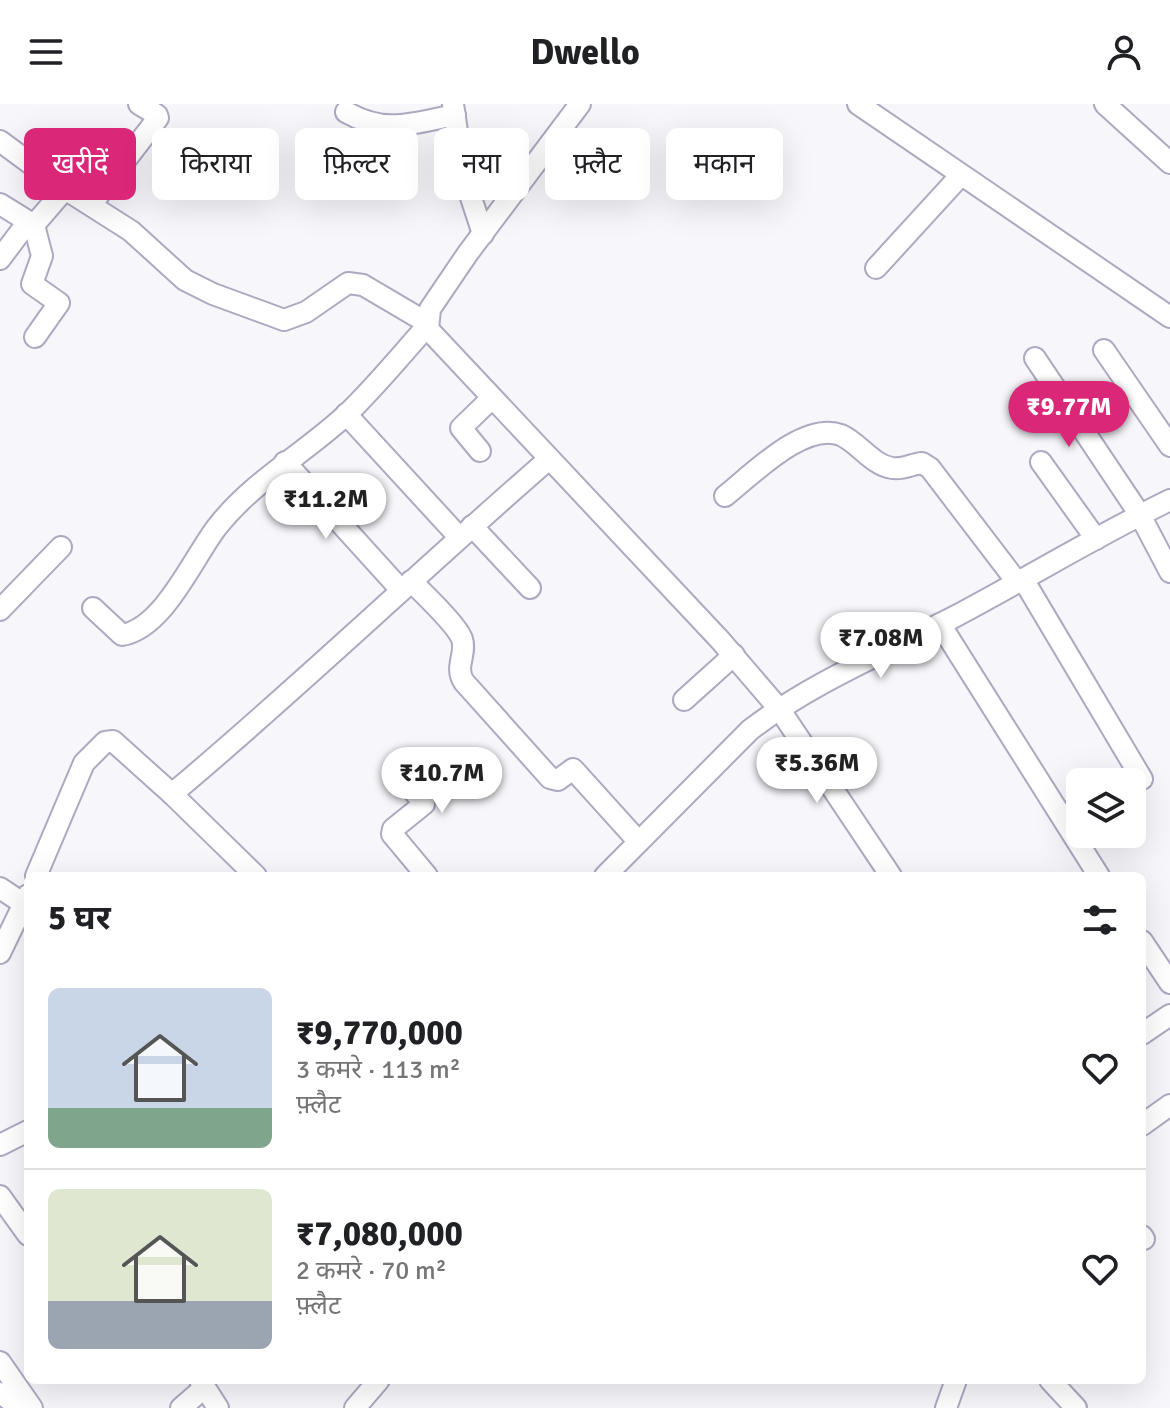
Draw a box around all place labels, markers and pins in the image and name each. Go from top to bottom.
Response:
pin: ₹9.77M [1004,381,1134,449]
pin: ₹11.2M [261,473,391,541]
pin: ₹7.08M [816,612,946,680]
pin: ₹5.36M [752,737,882,805]
pin: ₹10.7M [377,747,507,815]

